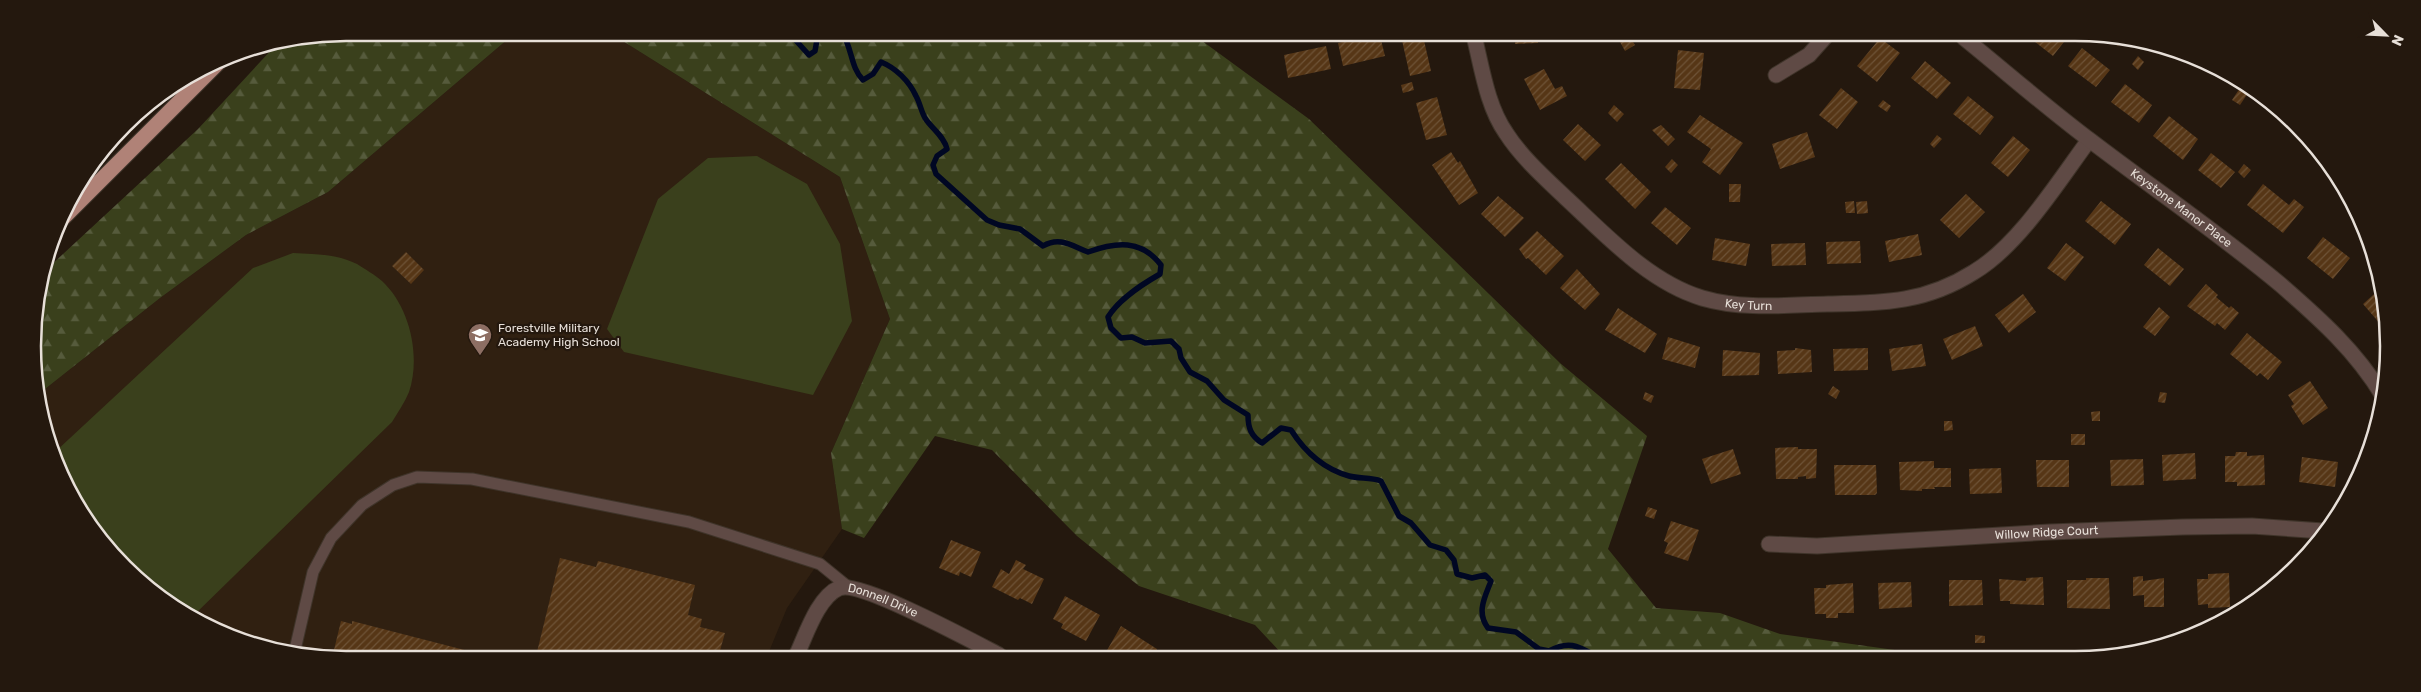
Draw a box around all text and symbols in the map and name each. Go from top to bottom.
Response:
north arrow [2361,10,2411,60]
text: N [2388,32,2407,48]
street label: Keystone Manor Place [2128,166,2235,250]
street label: Key Turn [1724,296,1772,313]
place label: Forestville Military Academy High School [498,321,620,349]
school or university icon: Forestville Military Academy High School [467,322,493,356]
street label: Willow Ridge Court [1994,523,2099,542]
street label: Donnell Drive [847,581,920,620]

